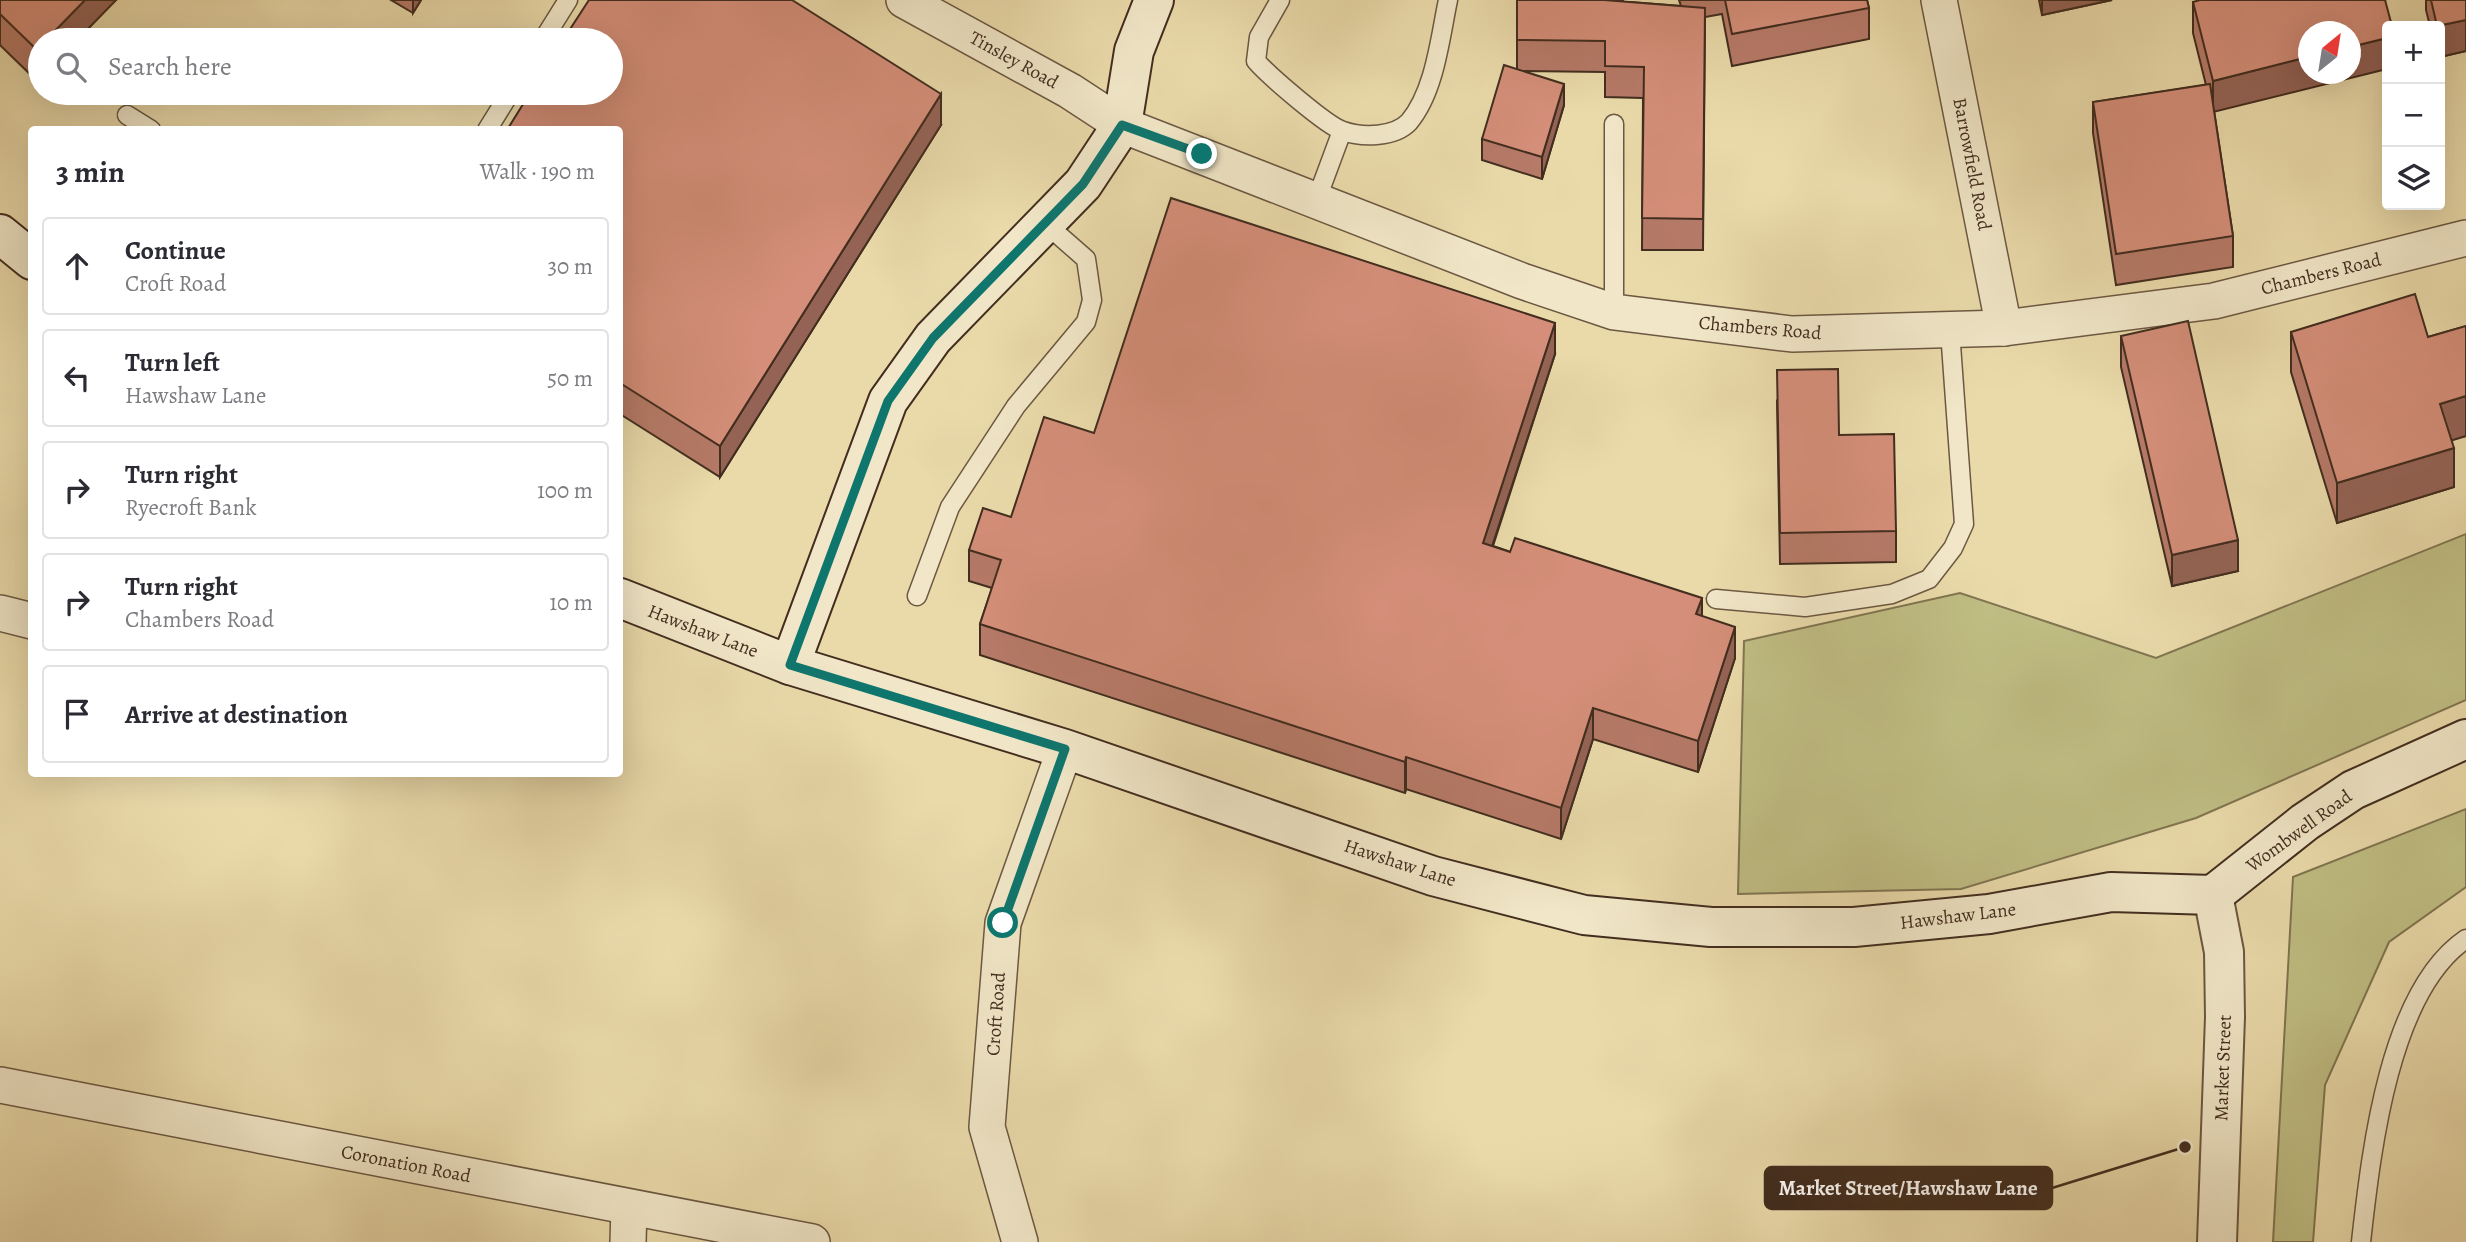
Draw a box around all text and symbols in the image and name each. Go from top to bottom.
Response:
north arrow [2298,21,2361,84]
map controls [2382,21,2445,210]
button: + [2382,21,2445,84]
street label: Tinsley Road [965,25,1064,96]
search box [28,28,623,105]
icon: search [52,48,90,86]
text: Search here [108,49,232,84]
button: − [2382,84,2445,147]
street label: Barrowfield Road [1946,95,1998,233]
route end [1186,138,1217,169]
button: layers [2382,147,2445,210]
text: 3 min [56,152,125,192]
text: Walk · 190 m [480,156,595,187]
text: Continue [125,233,226,268]
street label: Chambers Road [2258,246,2385,302]
icon: ahead [58,247,96,285]
text: 30 m [547,251,593,282]
text: Croft Road [125,268,226,299]
street label: Chambers Road [1698,310,1823,346]
text: Turn left [125,345,220,380]
icon: left [58,359,96,397]
text: 50 m [547,363,593,394]
text: Hawshaw Lane [125,380,266,411]
text: Turn right [125,457,238,492]
icon: right [58,471,96,509]
text: 100 m [537,475,593,506]
text: Ryecroft Bank [125,492,257,523]
text: Turn right [125,569,238,604]
icon: right [58,583,96,621]
text: 10 m [549,587,593,618]
street label: Hawshaw Lane [644,598,762,664]
text: Chambers Road [125,604,274,635]
icon: arrive [58,695,96,733]
text: Arrive at destination [125,697,348,732]
street label: Wombwell Road [2240,783,2358,879]
street label: Hawshaw Lane [1340,833,1460,893]
street label: Hawshaw Lane [1899,896,2017,936]
route start [987,907,1018,938]
street label: Croft Road [980,971,1012,1057]
street label: Market Street [2208,1014,2238,1122]
street label: Coronation Road [339,1139,474,1189]
callout: Market Street/Hawshaw Lane [1765,1167,2052,1209]
text: Market Street/Hawshaw Lane [1778,1174,2038,1202]

